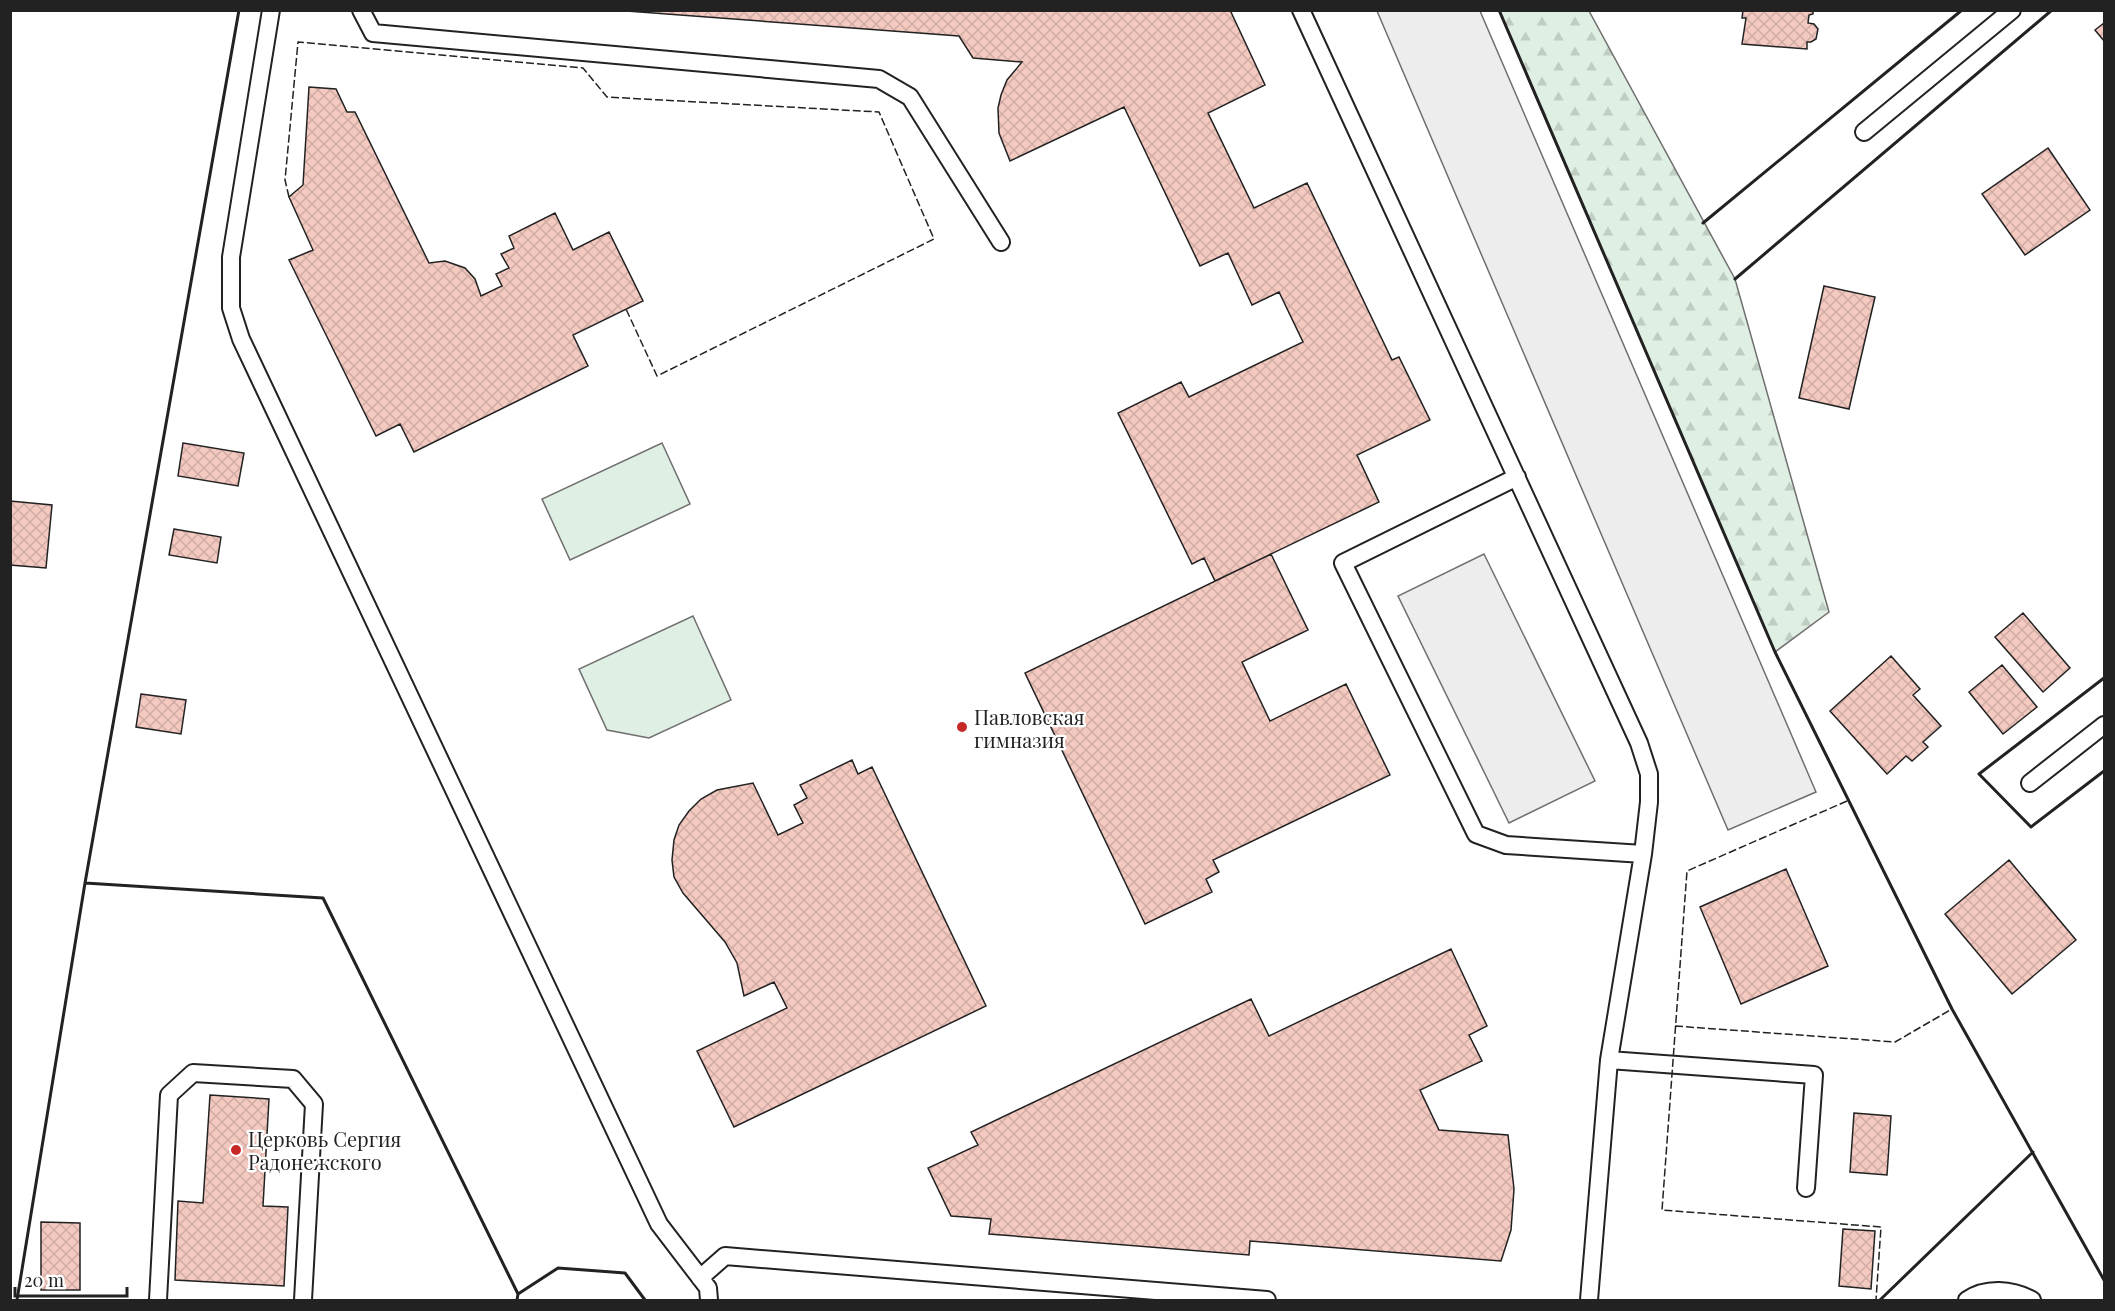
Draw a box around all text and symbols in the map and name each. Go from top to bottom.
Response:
place label: Павловская гимназия [974,703,1085,753]
marker: Павловская гимназия [955,720,969,734]
place label: Церковь Сергия Радонежского [248,1125,401,1175]
marker: Церковь Сергия Радонежского [229,1143,243,1157]
scale bar [15,1260,128,1298]
text: 20 m [24,1268,64,1292]

